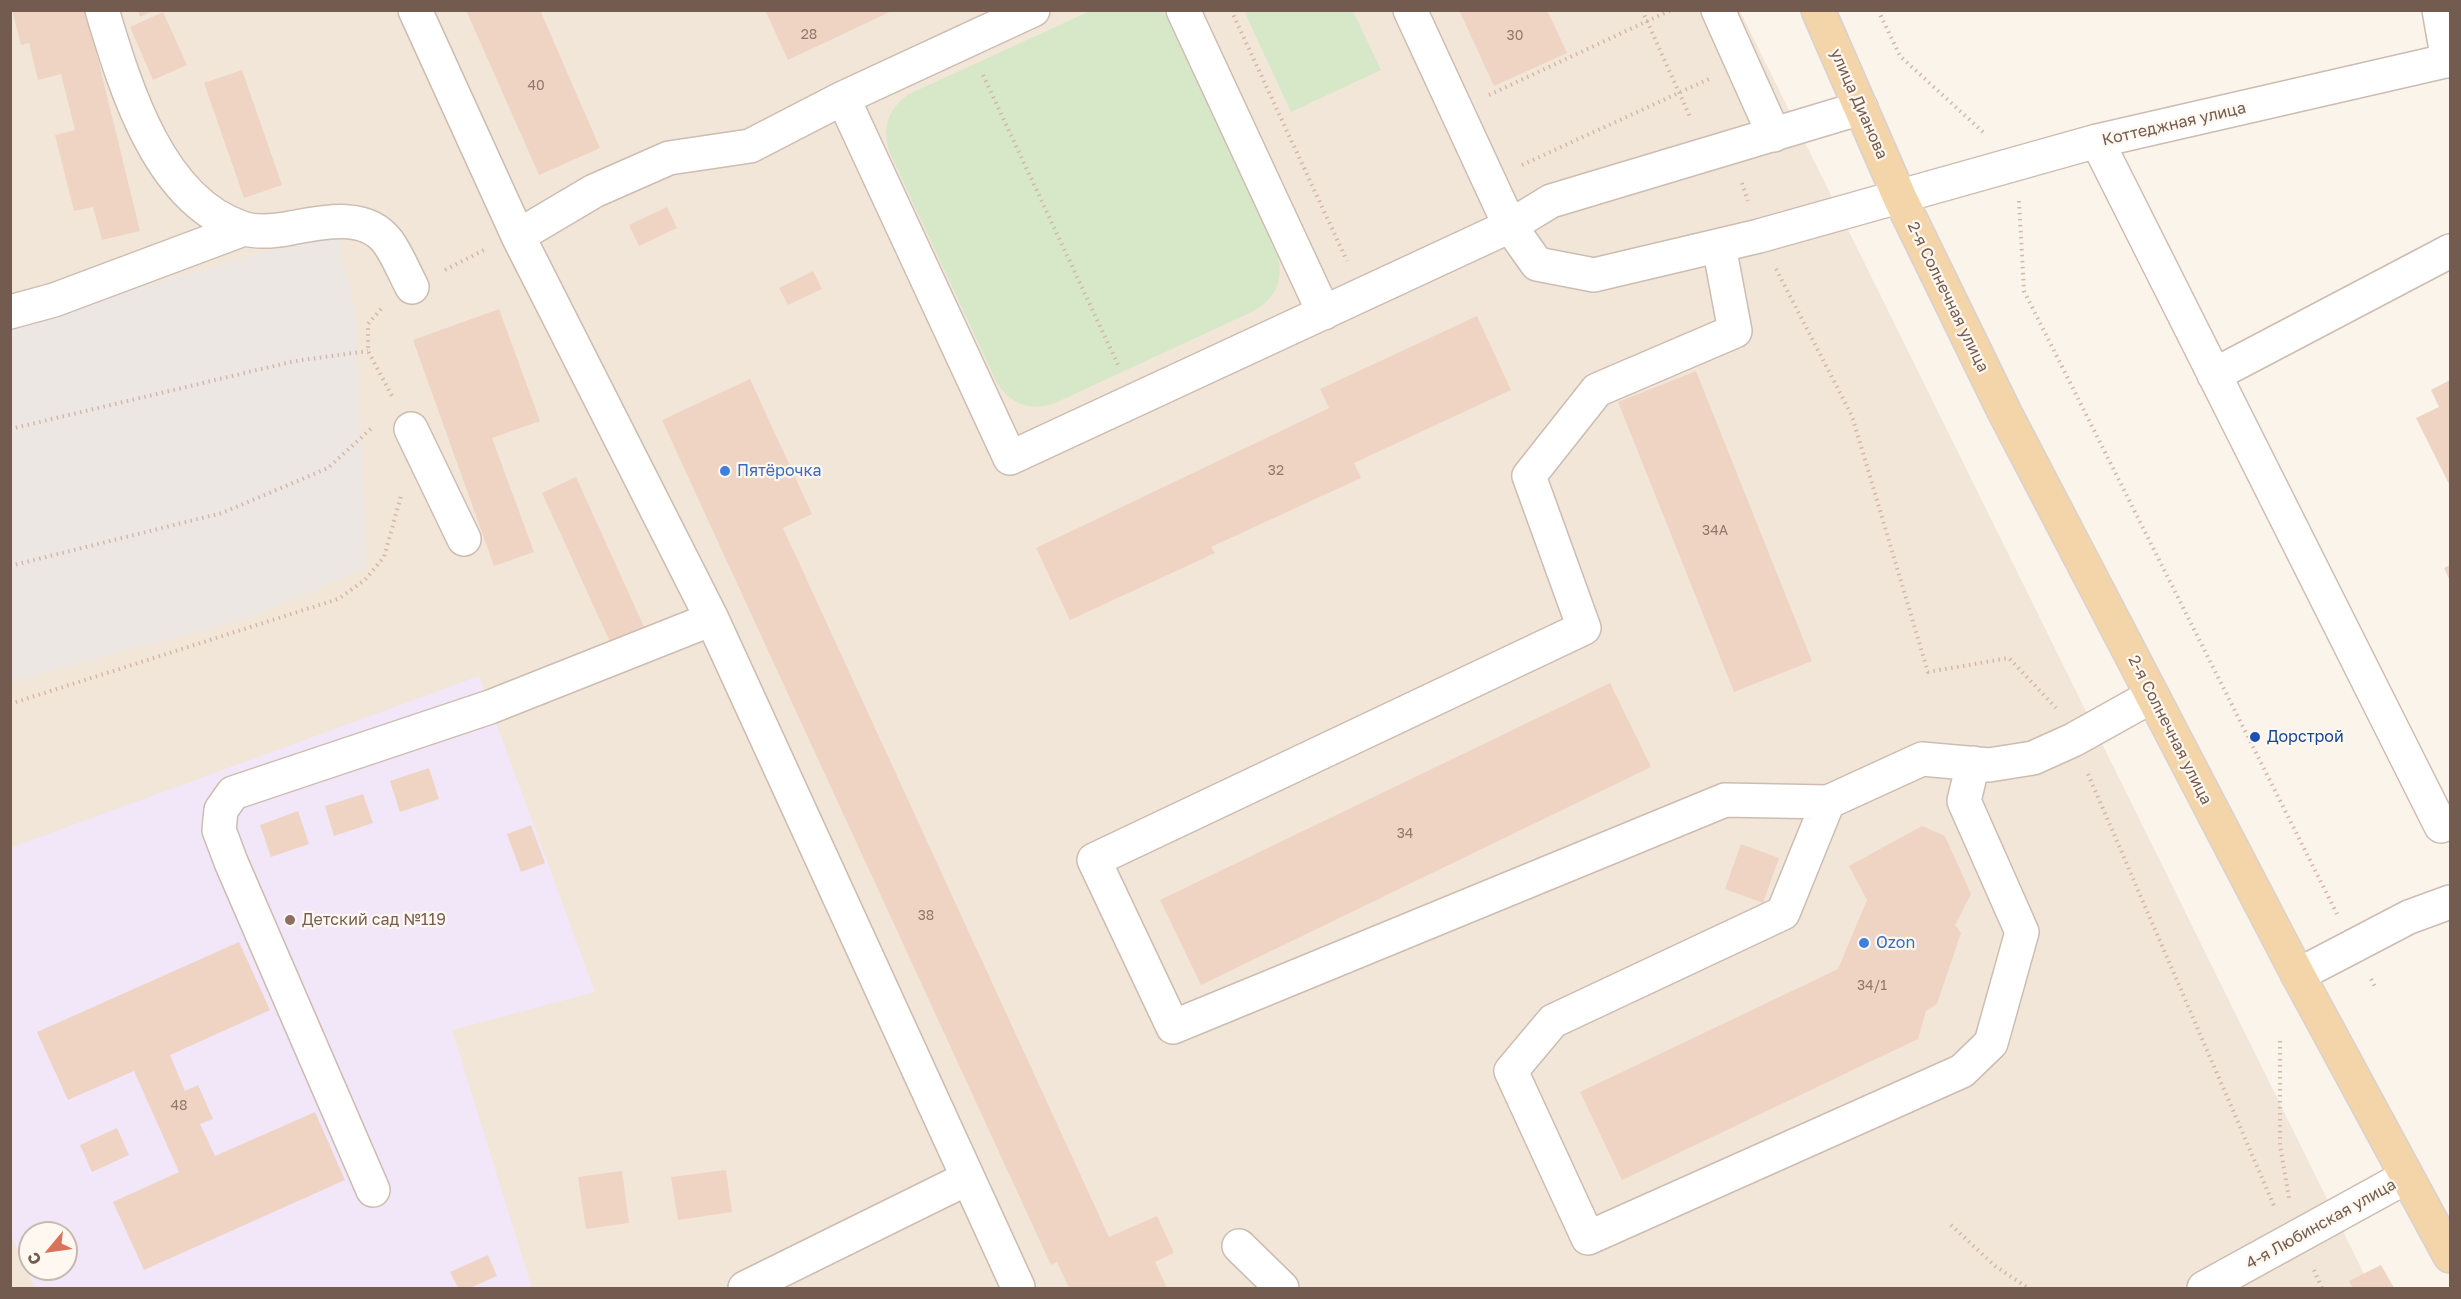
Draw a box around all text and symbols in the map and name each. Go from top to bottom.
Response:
house number: 28 [801,27,817,43]
house number: 30 [1507,28,1523,44]
street label: улица Дианова [1826,46,1892,162]
house number: 40 [527,78,545,94]
street label: Коттеджная улица [2100,98,2248,150]
street label: 2-я Солнечная улица [1903,219,1993,375]
place label: Пятёрочка [737,461,821,481]
house number: 32 [1268,463,1284,479]
marker: Пятёрочка [718,464,732,478]
house number: 34А [1702,523,1728,539]
street label: 2-я Солнечная улица [2124,652,2216,808]
place label: Дорстрой [2267,727,2344,747]
marker: Дорстрой [2248,730,2262,744]
house number: 34 [1397,826,1413,842]
house number: 38 [918,908,934,924]
place label: Детский сад №119 [302,910,446,930]
marker: Детский сад №119 [283,913,297,927]
place label: Ozon [1876,933,1915,953]
marker: Ozon [1857,936,1871,950]
house number: 34/1 [1857,978,1887,994]
house number: 48 [170,1098,188,1114]
street label: 4-я Любинская улица [2243,1175,2399,1273]
north arrow [18,1221,78,1281]
text: С [23,1249,46,1269]

